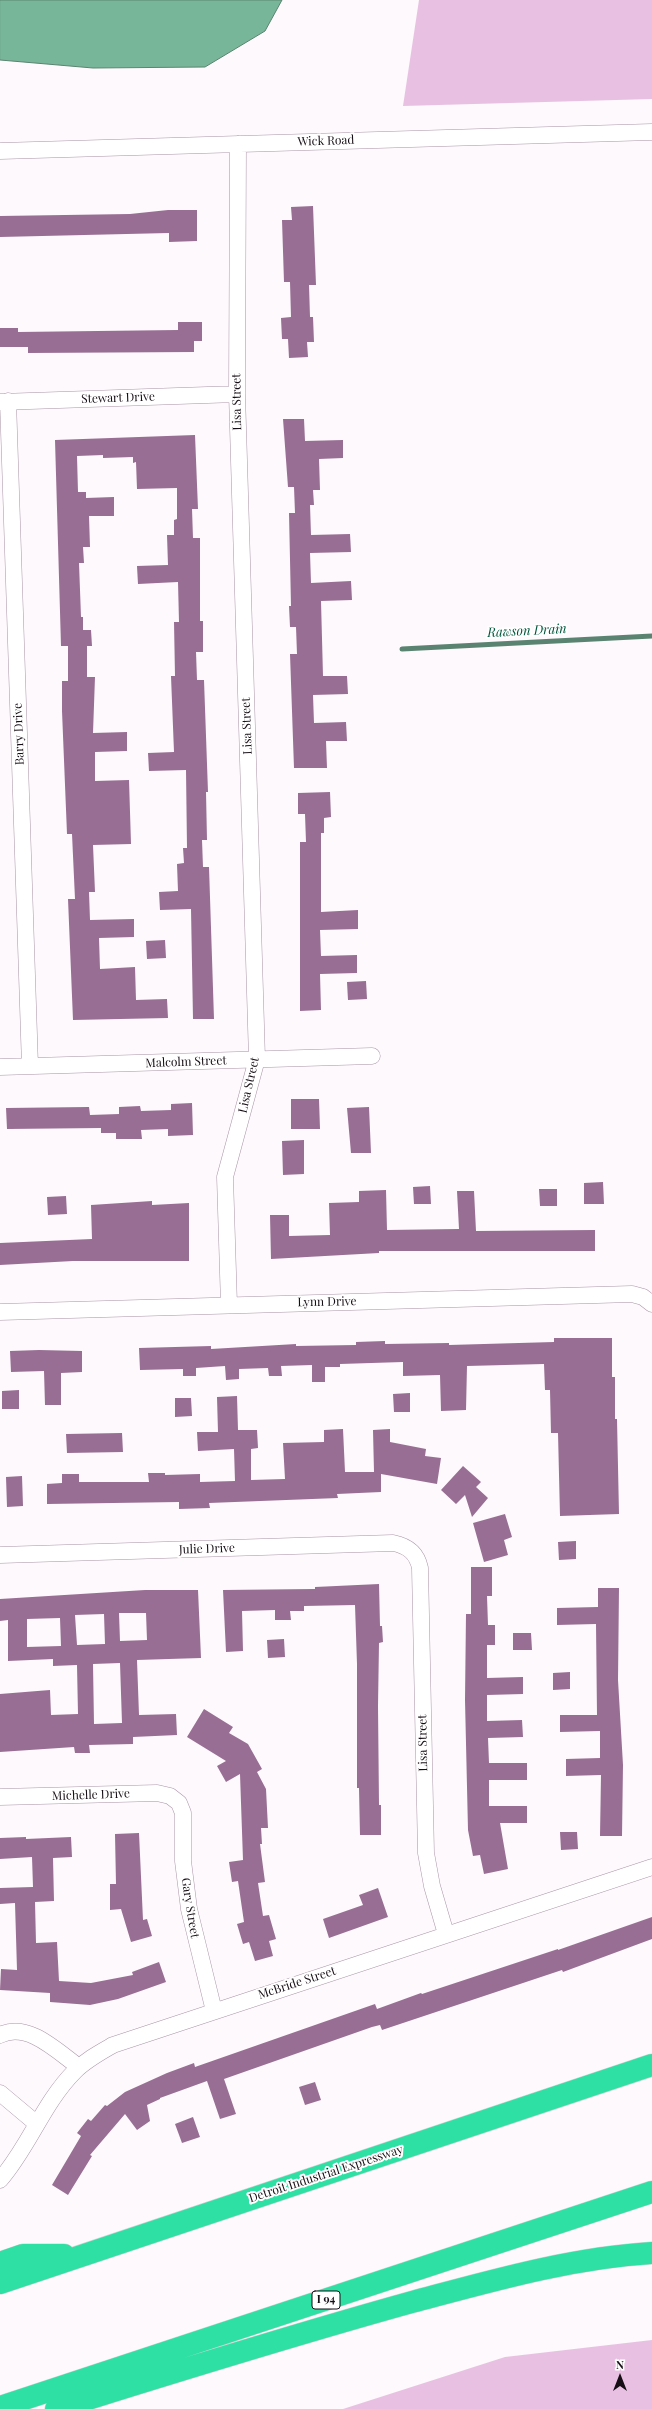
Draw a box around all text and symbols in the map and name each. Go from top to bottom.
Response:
street label: Wick Road [297,133,355,149]
street label: Lisa Street [229,373,245,431]
street label: Stewart Drive [81,390,155,406]
water label: Rawson Drain [487,621,567,641]
street label: Lisa Street [239,697,255,755]
street label: Barry Drive [11,703,27,765]
street label: Malcolm Street [145,1053,227,1071]
street label: Lisa Street [236,1056,262,1114]
street label: Lynn Drive [297,1294,357,1310]
street label: Julie Drive [179,1541,235,1557]
street label: Lisa Street [415,1714,431,1772]
street label: Michelle Drive [52,1786,130,1804]
street label: Gary Street [178,1877,202,1939]
street label: McBride Street [256,1964,338,2002]
street label: Detroit Industrial Expressway [247,2142,405,2206]
road number: I 94 [312,2291,340,2309]
north arrow [600,2357,640,2397]
text: N [616,2357,624,2372]

